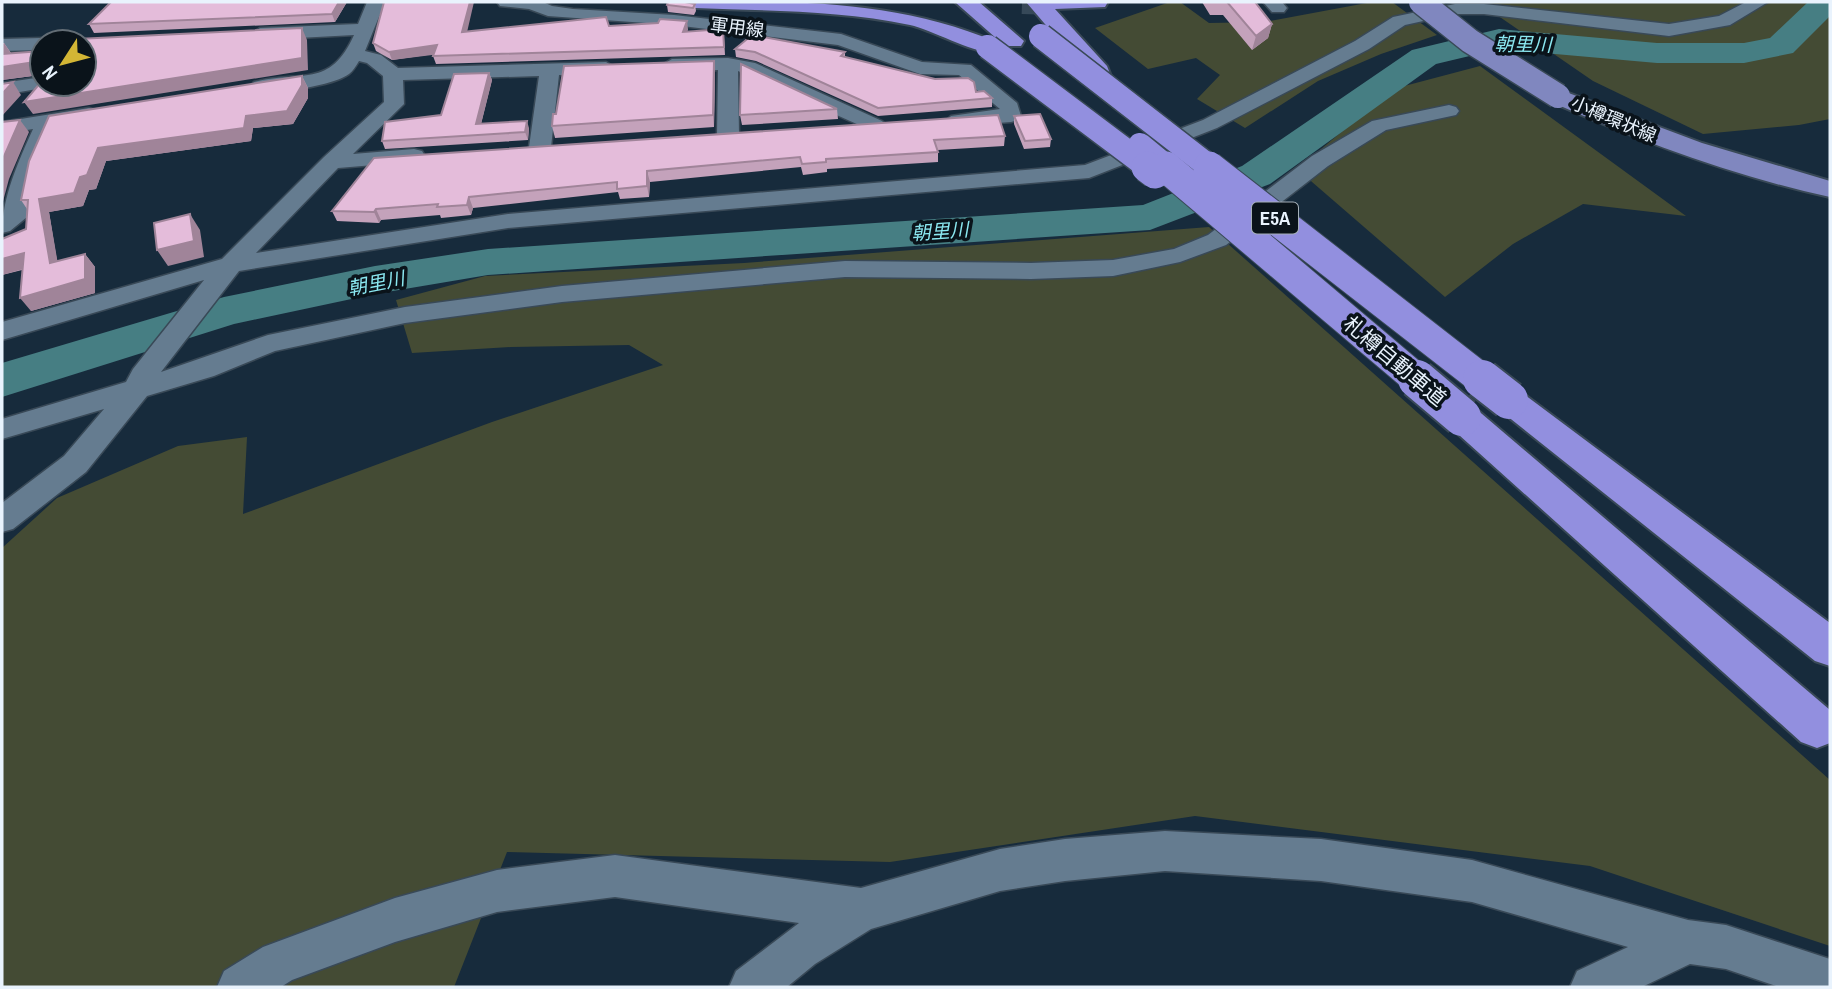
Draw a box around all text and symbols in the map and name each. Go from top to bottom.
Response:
street label: 軍用線 [709,11,765,43]
north arrow [28,28,98,98]
water label: 朝里川 [1494,31,1554,58]
text: N [35,61,63,85]
street label: 小樽環状線 [1568,90,1660,148]
road number: E5A [1252,202,1298,233]
water label: 朝里川 [911,216,971,246]
water label: 朝里川 [346,264,408,301]
street label: 札樽自動車道 [1337,309,1453,413]

